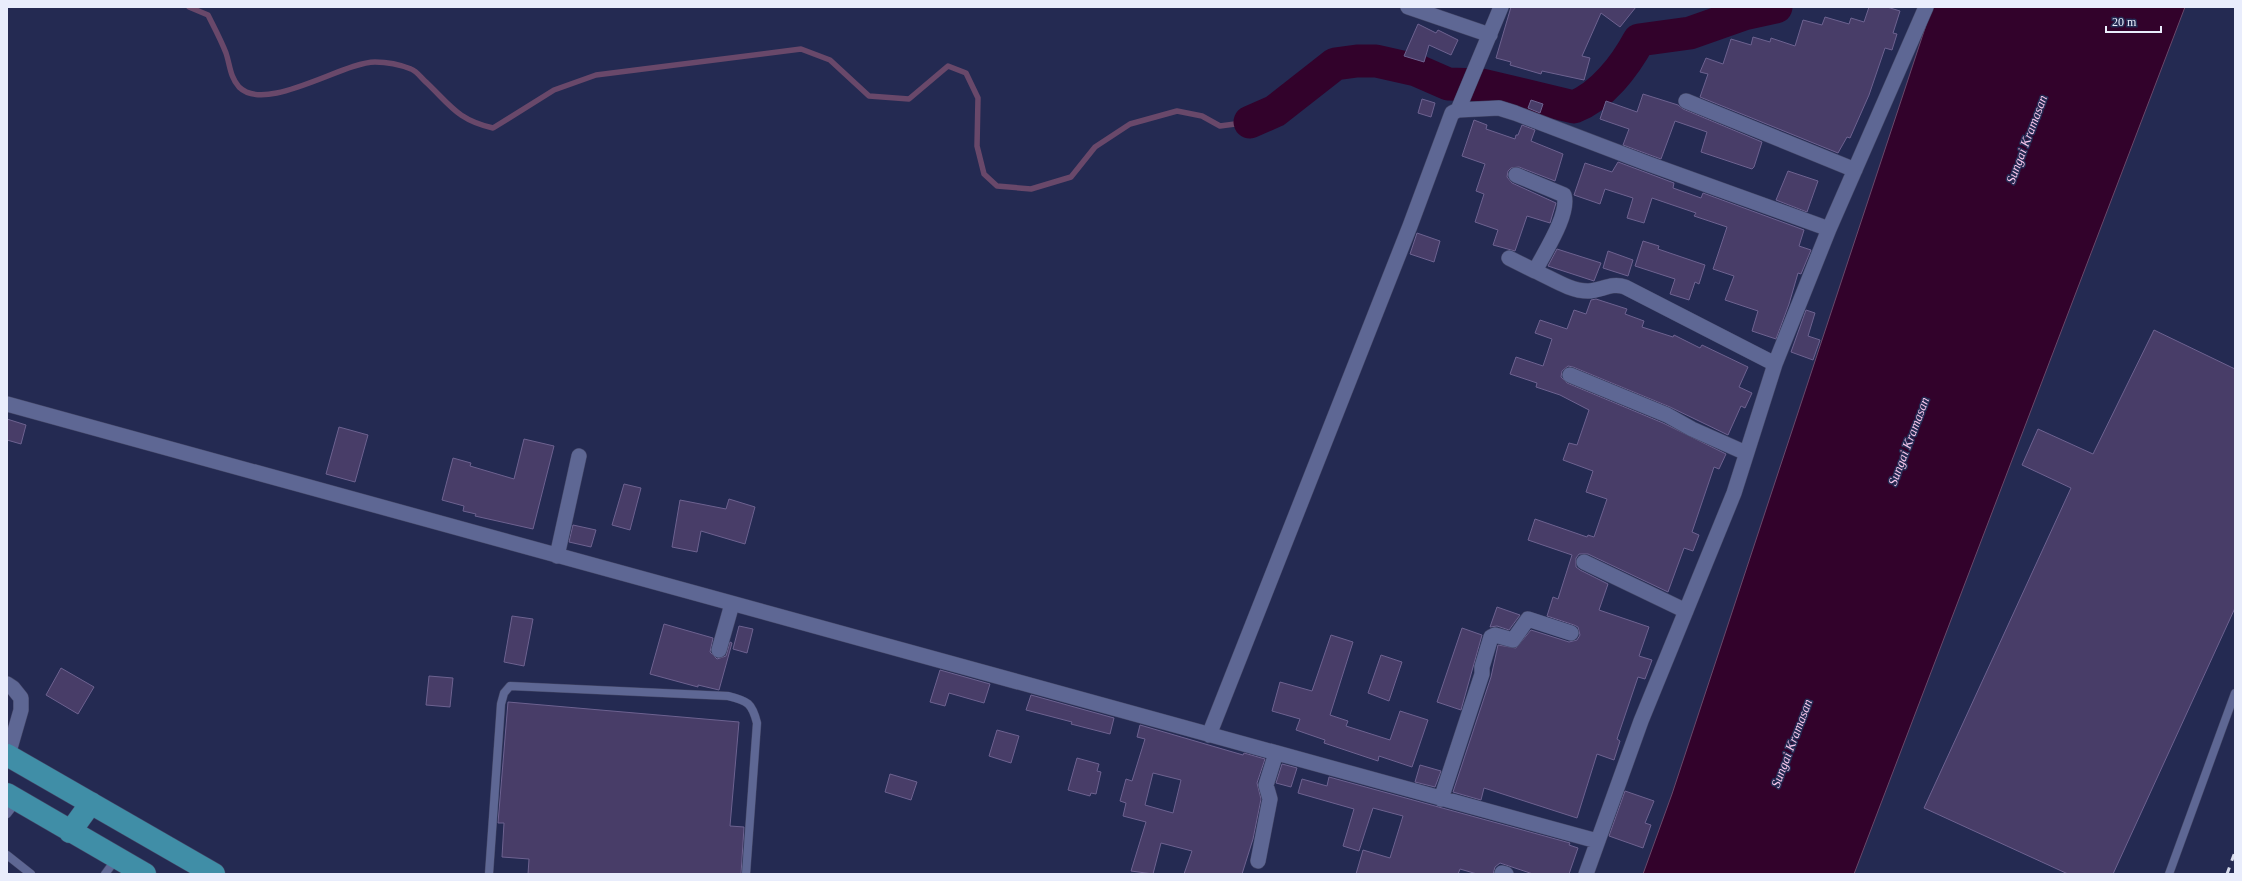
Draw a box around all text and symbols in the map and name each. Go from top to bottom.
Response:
scale bar [2106,8,2161,34]
text: 20 m [2112,15,2137,29]
water label: Sungai Kramasan [2003,93,2050,186]
water label: Sungai Kramasan [1885,395,1932,488]
water label: Sungai Kramasan [1768,697,1815,790]

